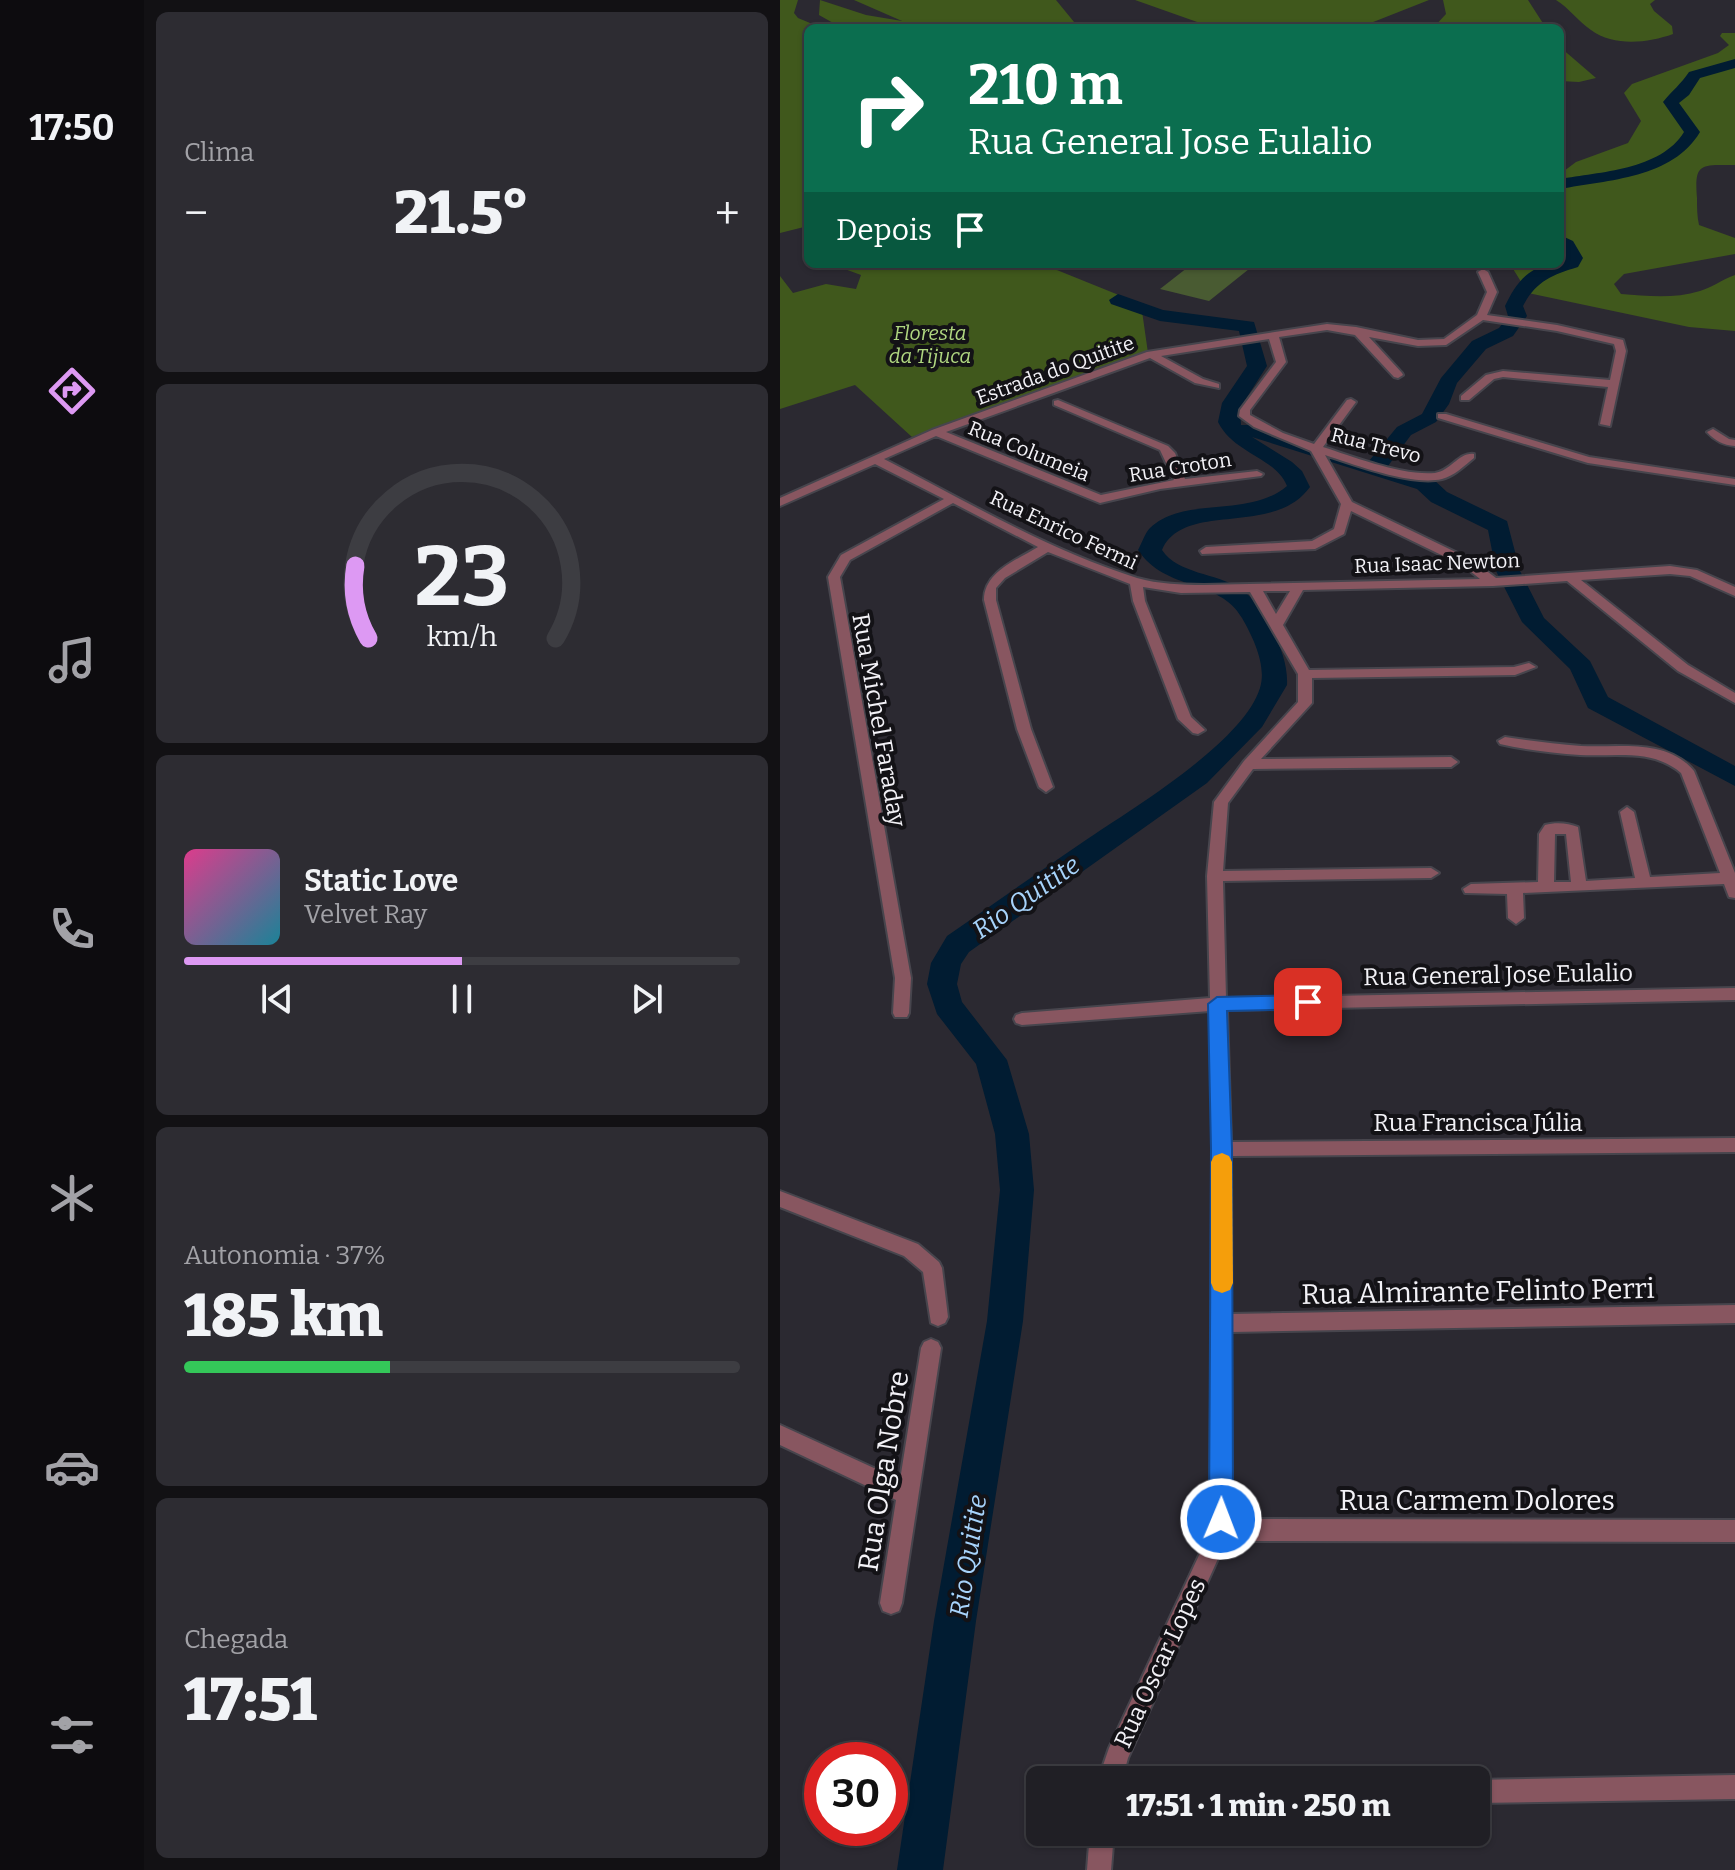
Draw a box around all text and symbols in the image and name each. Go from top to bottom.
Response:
text: 210 m [968,52,1123,119]
icon: right [836,56,940,160]
text: 17:50 [29,106,115,150]
text: Rua General Jose Eulalio [968,120,1373,164]
text: Clima [184,137,254,168]
text: 21.5° [394,177,529,249]
text: − [184,187,208,240]
text: + [715,187,740,240]
icon: arrive [948,208,992,252]
text: Depois [836,212,932,248]
park label: Floresta da Tijuca [889,321,971,369]
street label: Estrada do Quitite [973,330,1137,410]
icon: directions [44,363,100,419]
street label: Rua Columeia [965,416,1093,486]
street label: Rua Trevo [1328,422,1424,468]
street label: Rua Croton [1127,447,1233,487]
street label: Rua Enrico Fermi [986,485,1142,575]
text: 23 [415,527,509,627]
street label: Rua Isaac Newton [1354,548,1521,578]
street label: Rua Michel Faraday [846,611,912,829]
text: km/h [427,620,498,655]
icon: music [44,632,100,688]
water label: Rio Quitite [967,849,1086,946]
text: Static Love [304,863,458,899]
text: Velvet Ray [304,899,427,930]
icon: phone [44,901,100,957]
street label: Rua General Jose Eulalio [1363,959,1633,991]
pin [1274,968,1342,1036]
icon: previous [255,977,299,1021]
icon: pause [440,977,484,1021]
icon: next [625,977,669,1021]
icon: arrive [1286,980,1330,1024]
street label: Rua Francisca Júlia [1373,1109,1583,1137]
icon: climate [44,1170,100,1226]
text: Autonomia · 37% [184,1240,385,1271]
street label: Rua Almirante Felinto Perri [1301,1272,1655,1311]
text: 185 km [184,1280,383,1352]
street label: Rua Olga Nobre [851,1369,916,1574]
icon: car [44,1439,100,1495]
position arrow [1179,1477,1263,1561]
street label: Rua Carmem Dolores [1339,1484,1615,1517]
water label: Rio Quitite [944,1493,993,1620]
street label: Rua Oscar Lopes [1109,1574,1211,1752]
text: Chegada [184,1624,288,1655]
text: 17:51 [184,1664,317,1736]
icon: filters [44,1707,100,1763]
speed limit sign: 30 [804,1742,908,1846]
text: 17:51 · 1 min · 250 m [1126,1788,1390,1824]

